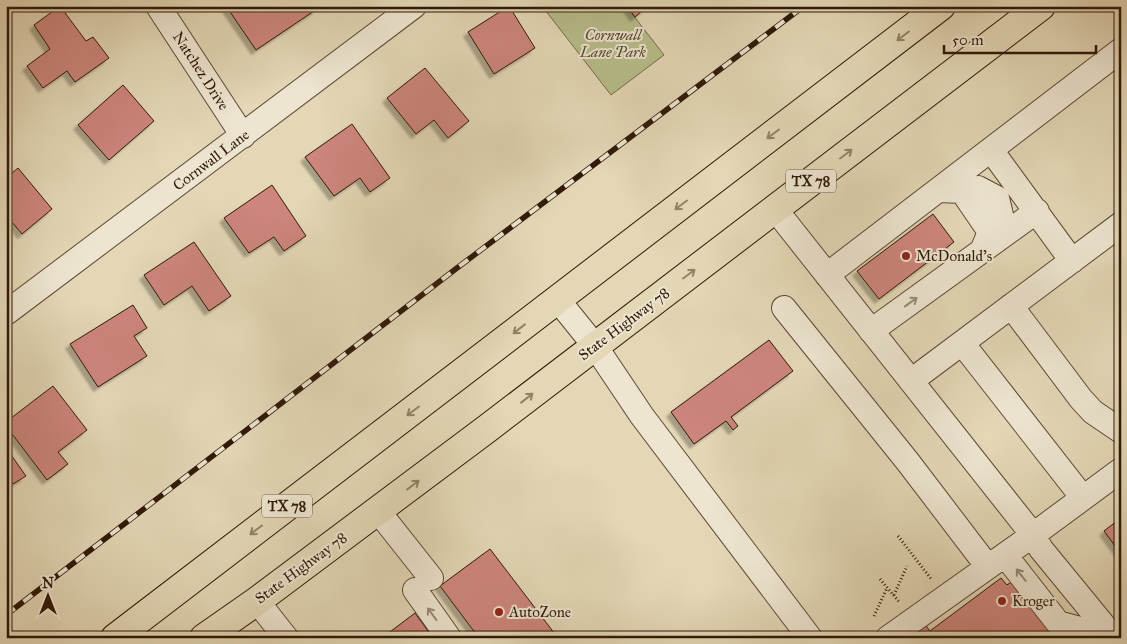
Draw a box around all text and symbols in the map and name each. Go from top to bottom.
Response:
scale bar [944,22,1097,54]
park label: Cornwall Lane Park [579,26,646,61]
street label: Natchez Drive [169,28,233,114]
one-way arrow [897,30,910,41]
text: 50 m [952,31,984,49]
street label: Cornwall Lane [169,126,253,194]
one-way arrow [767,129,780,140]
one-way arrow [839,149,852,160]
road number: TX 78 [786,170,836,192]
one-way arrow [674,200,688,210]
place label: McDonald's [916,247,992,265]
marker: McDonald's [900,250,912,262]
one-way arrow [682,269,696,279]
street label: State Highway 78 [575,284,673,364]
one-way arrow [904,297,917,308]
one-way arrow [512,324,526,334]
one-way arrow [520,393,534,403]
one-way arrow [407,405,420,416]
one-way arrow [406,480,420,490]
road number: TX 78 [262,494,312,518]
one-way arrow [250,525,263,536]
street label: State Highway 78 [251,529,351,607]
one-way arrow [1015,569,1026,582]
north arrow [22,572,72,622]
text: N [42,575,54,592]
place label: Kroger [1012,592,1055,610]
marker: Kroger [996,595,1008,607]
place label: AutoZone [508,603,571,621]
marker: AutoZone [493,606,505,618]
one-way arrow [427,607,437,621]

